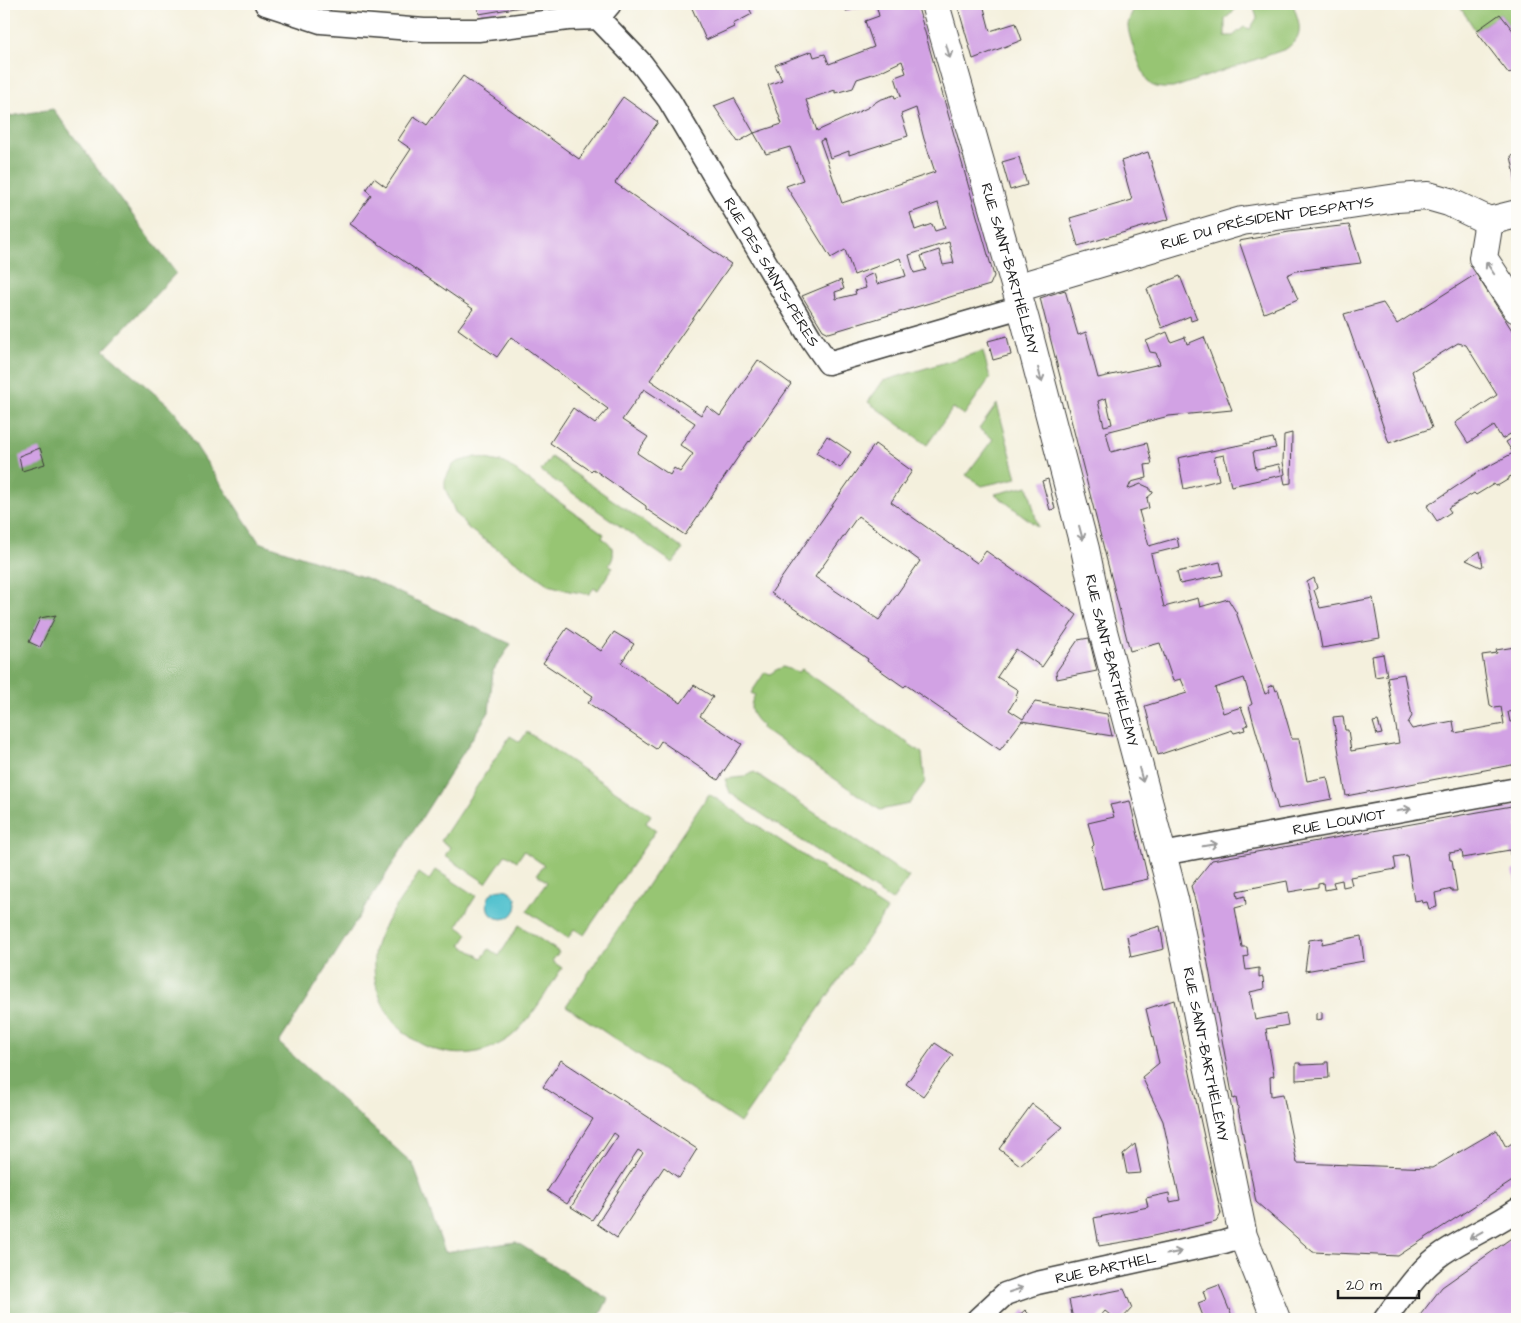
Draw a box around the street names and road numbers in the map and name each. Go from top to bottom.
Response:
street label: RUE SAINT-BARTHÉLÉMY [976,180,1044,356]
street label: RUE DU PRÉSIDENT DESPATYS [1158,191,1375,255]
street label: RUE DES SAINTS-PÈRES [719,193,824,351]
street label: RUE SAINT-BARTHÉLÉMY [1080,572,1144,749]
street label: RUE LOUVIOT [1291,803,1388,840]
street label: RUE SAINT-BARTHÉLÉMY [1178,965,1234,1143]
street label: RUE BARTHEL [1053,1247,1159,1289]

